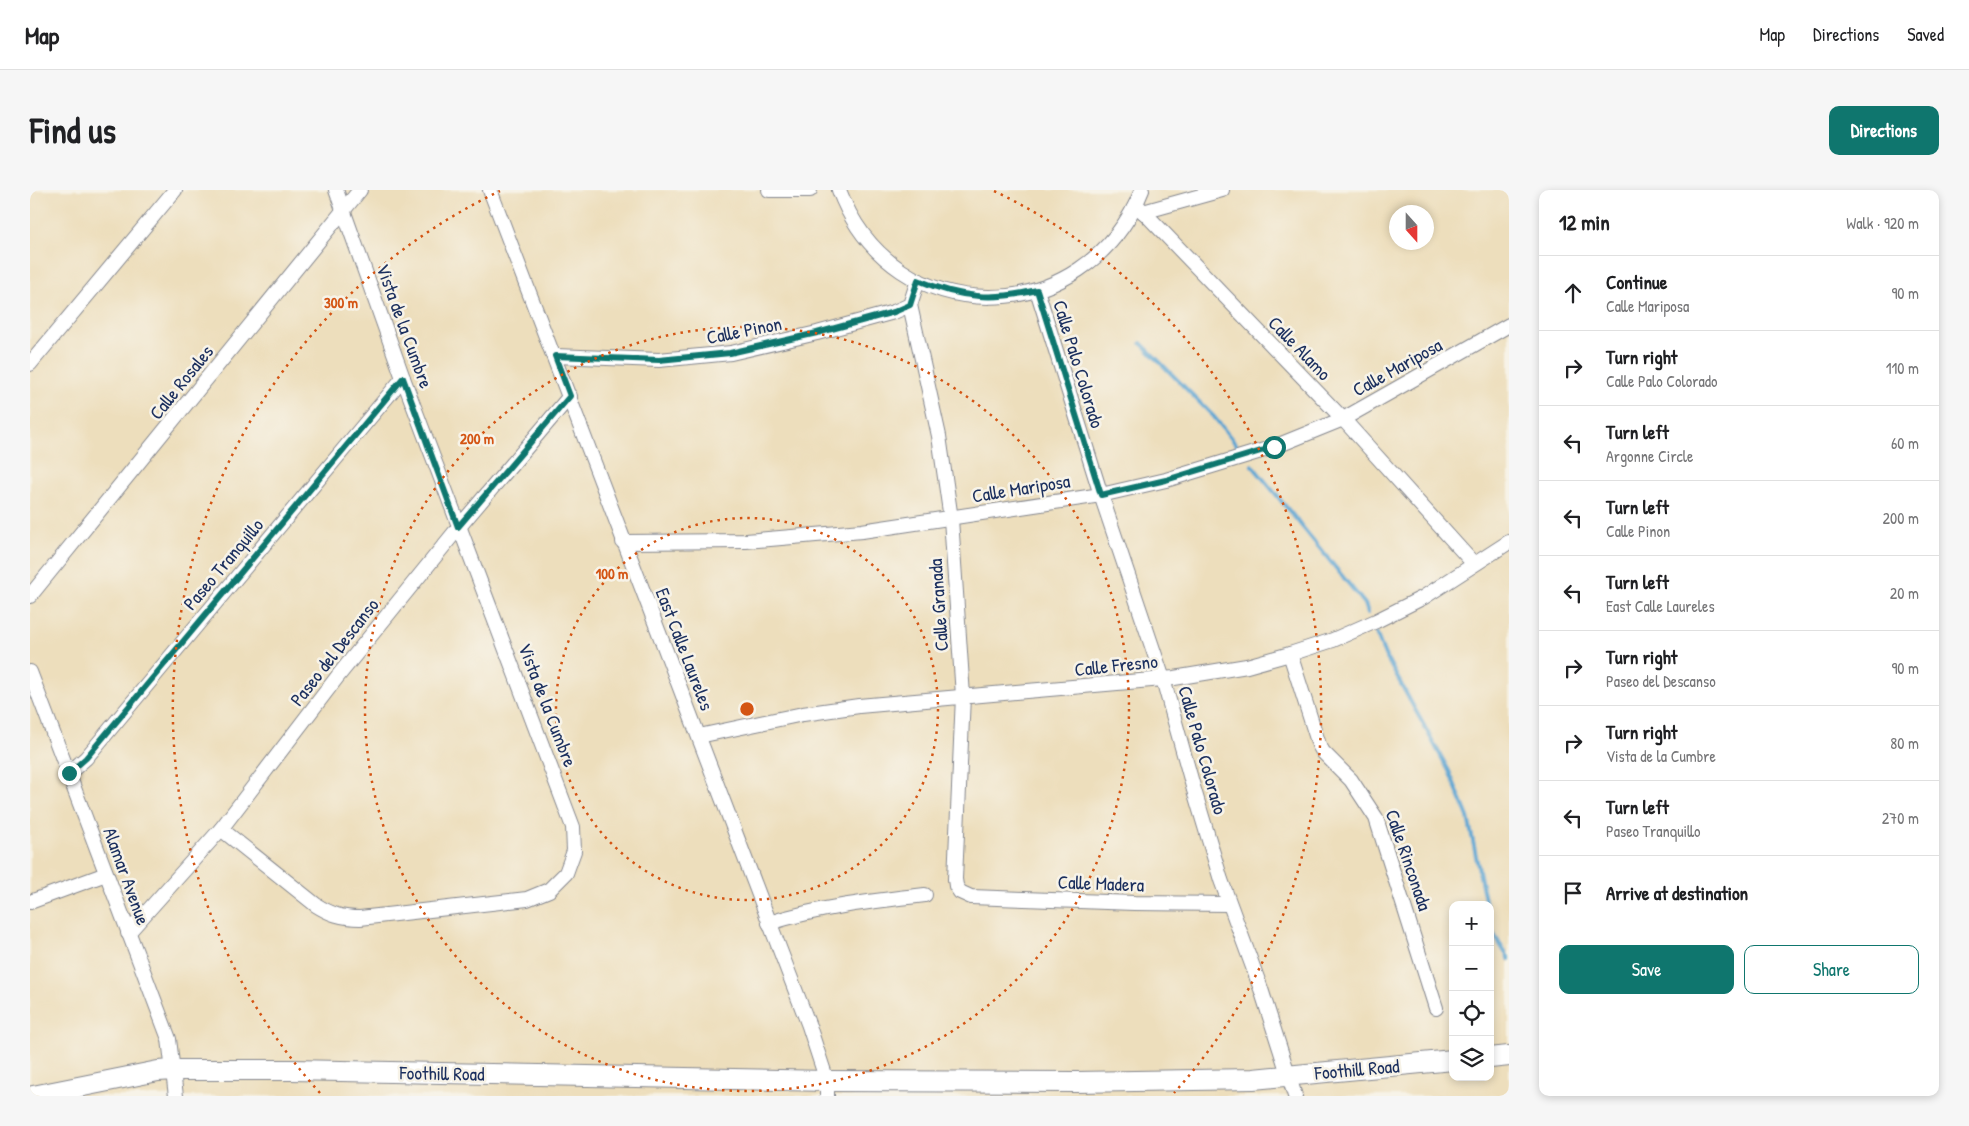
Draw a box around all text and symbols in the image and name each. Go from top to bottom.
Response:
text: Map [25,19,59,51]
text: Map [1760,22,1785,47]
text: Directions [1813,22,1879,47]
text: Saved [1907,22,1944,47]
button: Directions [1829,106,1939,155]
text: Find us [30,107,116,154]
north arrow [1389,205,1434,250]
text: 12 min [1559,208,1610,237]
text: Walk · 920 m [1846,212,1919,234]
street label: Vista de la Cumbre [370,260,440,392]
text: Continue [1606,269,1667,295]
icon: ahead [1559,279,1587,307]
text: 90 m [1891,282,1919,304]
text: 300 m [324,292,358,313]
text: Calle Mariposa [1606,295,1689,317]
street label: Calle Palo Colorado [1047,297,1111,431]
street label: Calle Pinon [704,310,784,350]
street label: Calle Alamo [1263,310,1337,386]
street label: Calle Mariposa [1347,331,1447,402]
street label: Calle Rosales [143,339,219,425]
text: Turn right [1606,344,1677,370]
icon: right [1559,354,1587,382]
text: 110 m [1886,357,1919,379]
text: Calle Palo Colorado [1606,370,1717,392]
text: Turn left [1606,419,1669,445]
text: 200 m [460,428,494,449]
icon: left [1559,429,1587,457]
text: 60 m [1891,432,1919,454]
route start [1263,436,1286,459]
text: Argonne Circle [1606,445,1693,467]
street label: Calle Mariposa [970,467,1072,509]
text: Turn left [1606,494,1669,520]
icon: left [1559,504,1587,532]
text: 200 m [1883,507,1919,529]
street label: Paseo Tranquillo [177,512,269,615]
text: Calle Pinon [1606,520,1670,542]
street label: Calle Granada [922,557,954,652]
text: 100 m [596,563,628,584]
text: Turn left [1606,569,1669,595]
icon: left [1559,579,1587,607]
text: 20 m [1890,582,1919,604]
street label: East Calle Laureles [650,584,720,714]
street label: Paseo del Descanso [284,592,385,711]
text: East Calle Laureles [1606,595,1715,617]
street label: Vista de la Cumbre [512,639,584,771]
text: Turn right [1606,644,1677,670]
street label: Calle Fresno [1073,648,1159,682]
icon: right [1559,654,1587,682]
text: 90 m [1891,657,1919,679]
text: Paseo del Descanso [1606,670,1716,692]
street label: Calle Palo Colorado [1172,683,1234,817]
centre of rings [738,700,756,718]
text: Turn right [1606,719,1677,745]
icon: right [1559,729,1587,757]
text: 80 m [1890,732,1919,754]
text: Vista de la Cumbre [1606,745,1716,767]
route end [58,762,81,785]
text: Turn left [1606,794,1669,820]
icon: left [1559,804,1587,832]
street label: Calle Rinconada [1380,806,1439,915]
text: 270 m [1882,807,1919,829]
text: Paseo Tranquillo [1606,820,1701,842]
street label: Alamar Avenue [97,824,157,929]
street label: Calle Madera [1057,868,1145,898]
icon: arrive [1559,879,1587,907]
text: Arrive at destination [1606,880,1748,906]
map controls [1449,901,1494,1081]
button: + [1449,901,1494,946]
button: Save [1559,945,1734,994]
button: Share [1744,945,1919,994]
button: − [1449,946,1494,991]
button: locate [1449,991,1494,1036]
button: layers [1449,1036,1494,1081]
street label: Foothill Road [1313,1052,1401,1086]
street label: Foothill Road [398,1059,485,1087]

